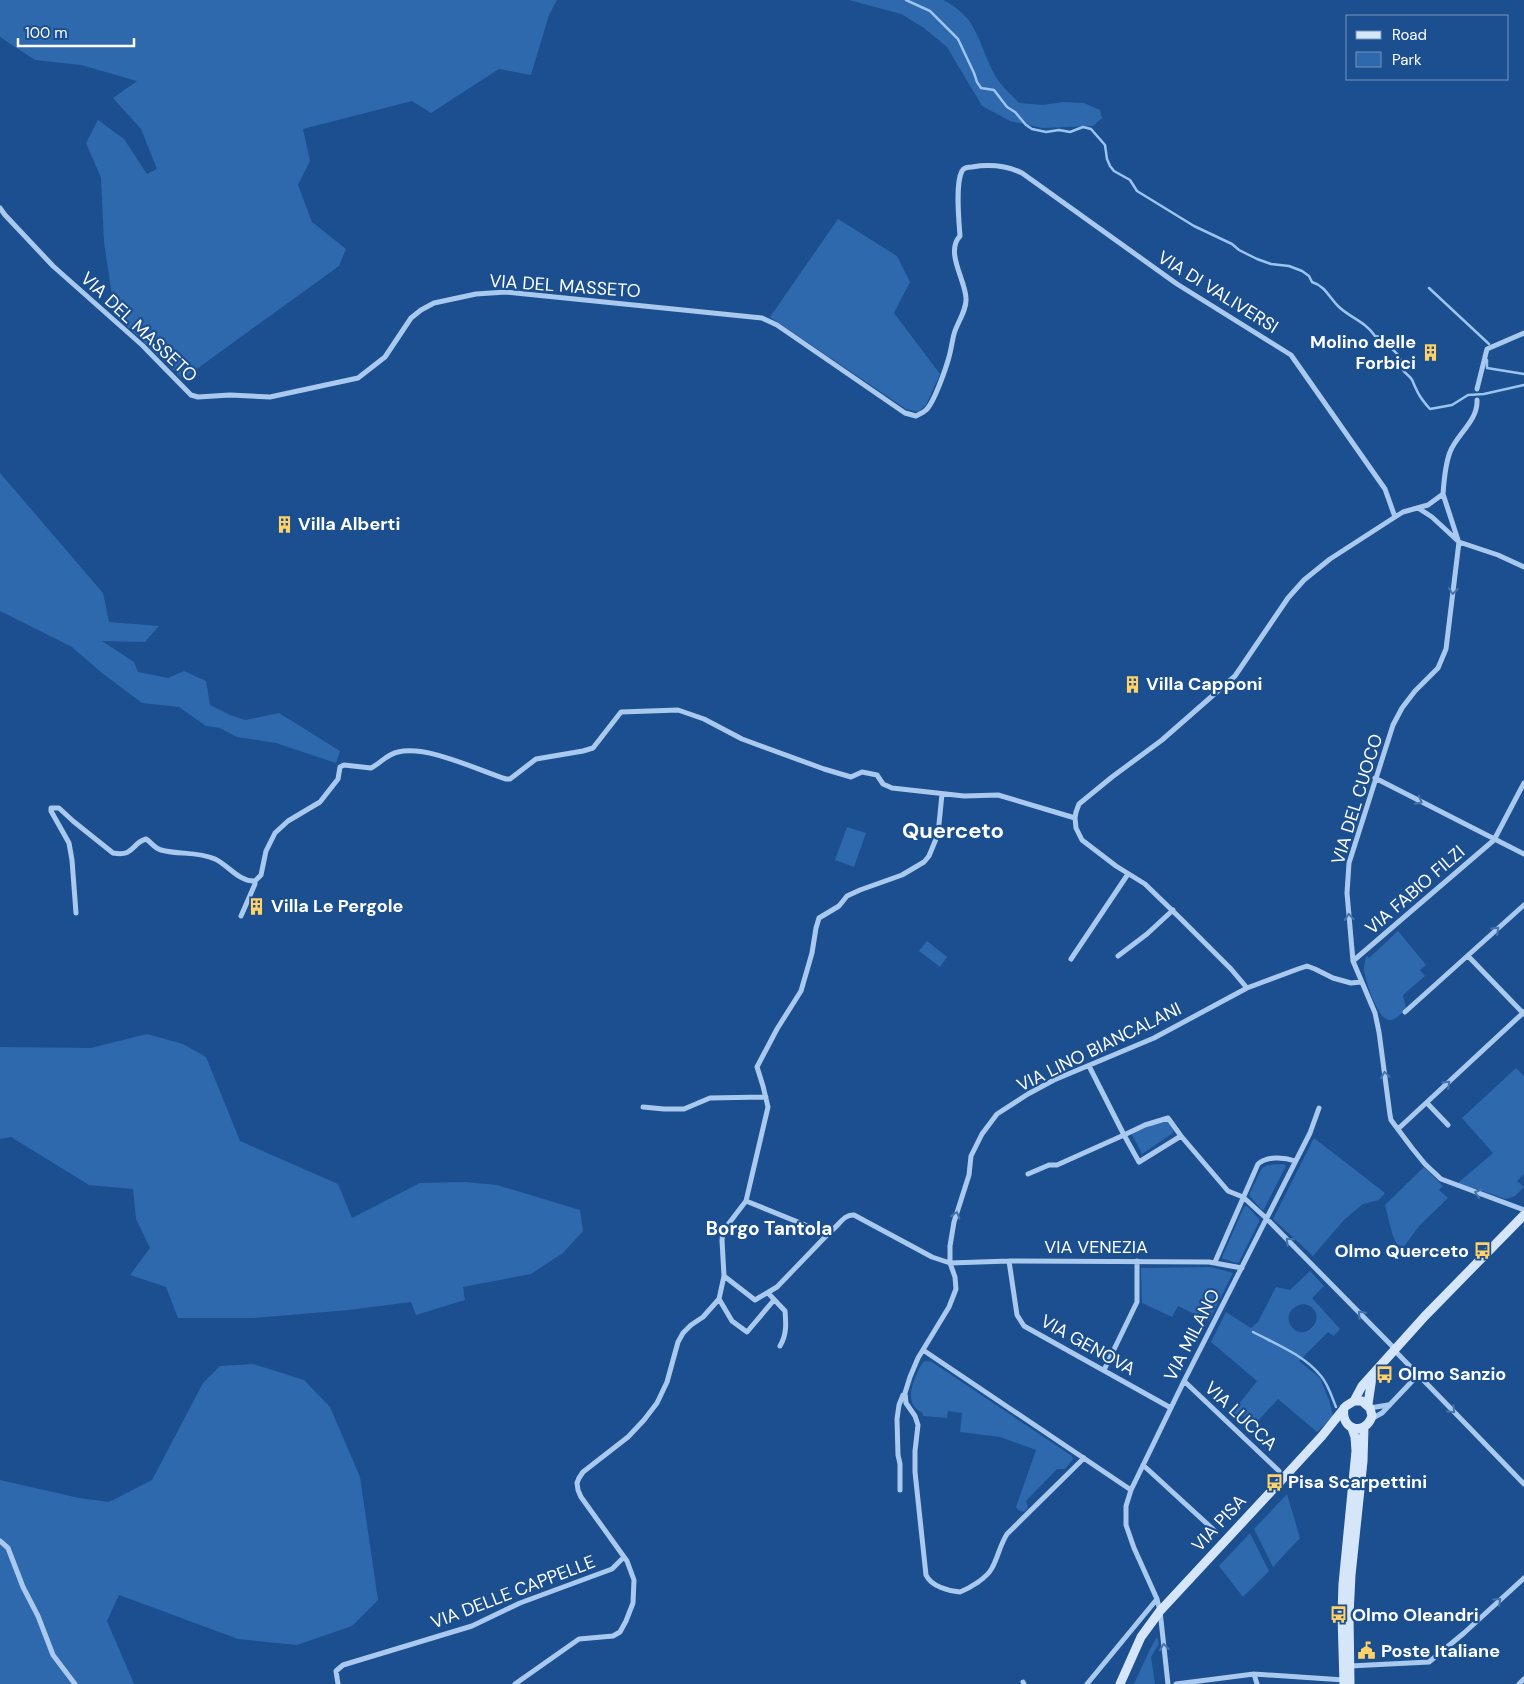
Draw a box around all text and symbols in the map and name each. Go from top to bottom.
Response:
scale bar [18,15,134,47]
legend [1346,15,1509,80]
text: 100 m [25,23,68,43]
text: Road [1392,25,1427,45]
text: Park [1392,50,1422,70]
street label: VIA DI VALIVERSI [1153,245,1283,339]
street label: VIA DEL MASSETO [75,267,203,387]
street label: VIA DEL MASSETO [489,269,641,303]
place label: Molino delle Forbici [1310,330,1416,375]
building icon: Molino delle Forbici [1420,342,1440,362]
place label: Villa Alberti [298,512,400,536]
building icon: Villa Alberti [274,514,294,534]
one-way arrow [1448,587,1459,595]
place label: Villa Capponi [1146,672,1262,696]
building icon: Villa Capponi [1122,674,1142,694]
street label: VIA DEL CUOCO [1326,731,1388,867]
one-way arrow [1413,795,1422,805]
district label: Querceto [902,816,1004,845]
street label: VIA FABIO FILZI [1360,840,1470,940]
place label: Villa Le Pergole [271,894,403,918]
building icon: Villa Le Pergole [247,896,267,916]
one-way arrow [1344,913,1355,921]
one-way arrow [1491,927,1500,936]
street label: VIA LINO BIANCALANI [1013,997,1185,1097]
one-way arrow [1381,1071,1391,1079]
one-way arrow [1442,1081,1451,1090]
one-way arrow [1475,1188,1483,1198]
one-way arrow [951,1211,961,1219]
district label: Borgo Tantola [706,1216,832,1241]
street label: VIA VENEZIA [1044,1235,1148,1259]
one-way arrow [1286,1238,1295,1247]
place label: Olmo Querceto [1334,1239,1469,1263]
bus stop icon: Olmo Querceto [1473,1241,1493,1261]
street label: VIA MILANO [1159,1285,1225,1385]
street label: VIA GENOVA [1036,1309,1140,1381]
one-way arrow [1358,1310,1367,1319]
place label: Olmo Sanzio [1398,1362,1506,1386]
bus stop icon: Olmo Sanzio [1374,1364,1394,1384]
street label: VIA LUCCA [1199,1376,1283,1456]
one-way arrow [1446,1405,1455,1414]
place label: Pisa Scarpettini [1288,1470,1427,1494]
bus stop icon: Pisa Scarpettini [1264,1472,1284,1492]
street label: VIA PISA [1186,1489,1252,1557]
street label: VIA DELLE CAPPELLE [427,1550,599,1634]
one-way arrow [1493,1598,1502,1607]
place label: Olmo Oleandri [1352,1603,1479,1627]
bus stop icon: Olmo Oleandri [1328,1605,1348,1625]
place label: Poste Italiane [1381,1639,1500,1663]
public building icon: Poste Italiane [1357,1641,1377,1661]
one-way arrow [1159,1643,1170,1651]

